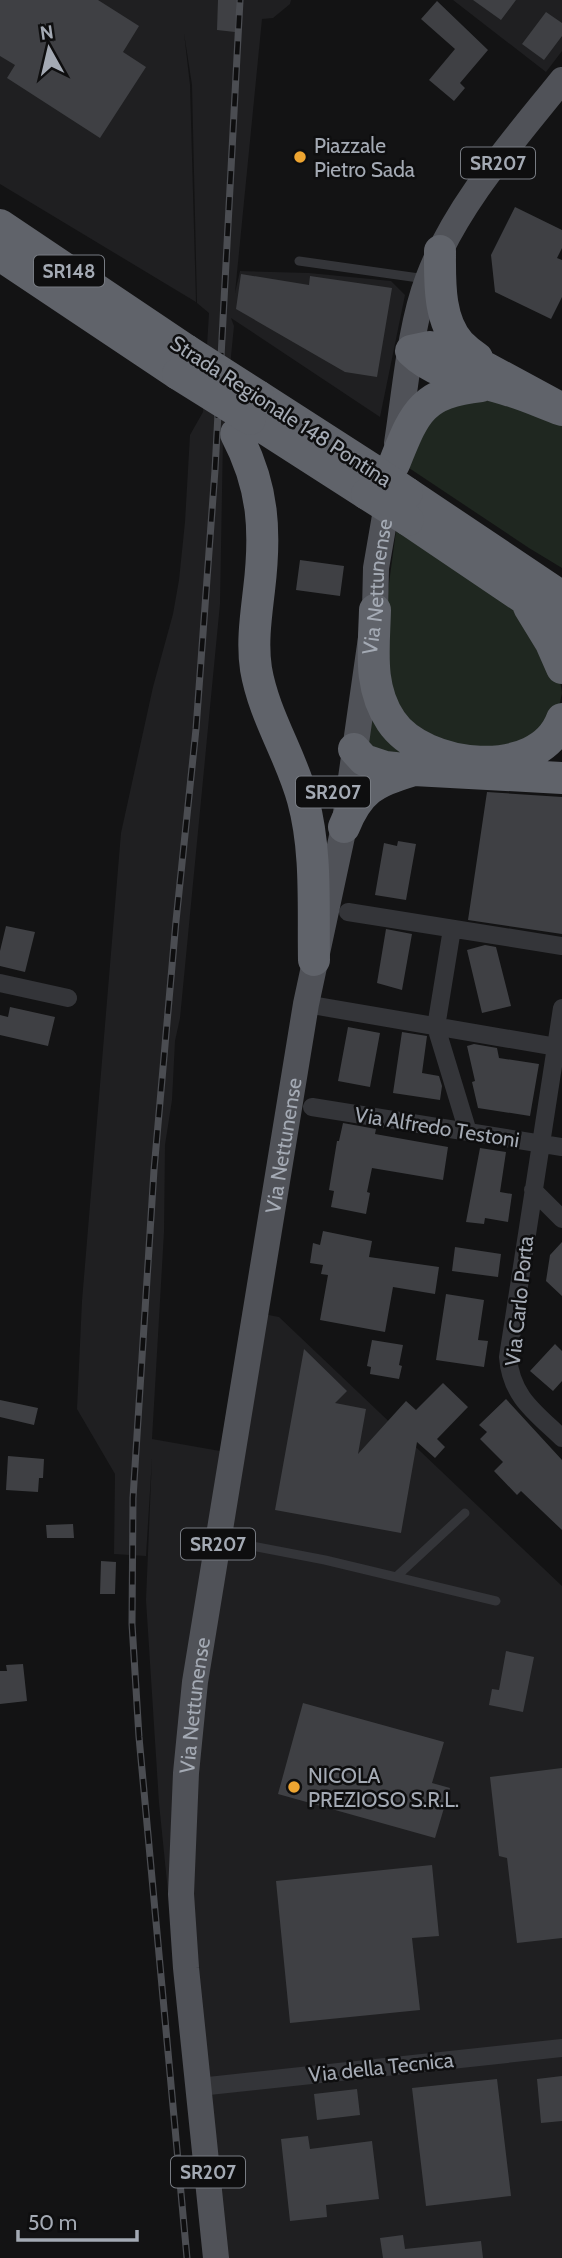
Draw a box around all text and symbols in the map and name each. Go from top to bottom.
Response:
north arrow [14,14,84,84]
text: N [38,20,55,45]
place label: Piazzale Pietro Sada [314,133,415,182]
road number: SR207 [461,148,535,178]
marker: Piazzale Pietro Sada [292,149,308,165]
road number: SR148 [34,256,104,286]
street label: Strada Regionale 148 Pontina [166,330,396,492]
street label: Via Nettunense [356,516,397,656]
road number: SR207 [296,776,370,807]
street label: Via Nettunense [259,1075,306,1215]
street label: Via Alfredo Testoni [353,1102,521,1152]
street label: Via Carlo Porta [500,1235,538,1367]
road number: SR207 [181,1528,255,1560]
street label: Via Nettunense [174,1635,215,1775]
place label: NICOLA PREZIOSO S.R.L. [308,1763,459,1812]
marker: NICOLA PREZIOSO S.R.L. [286,1779,302,1795]
street label: Via della Tecnica [307,2047,455,2087]
road number: SR207 [171,2156,245,2188]
scale bar [18,2198,136,2242]
text: 50 m [28,2210,77,2235]

